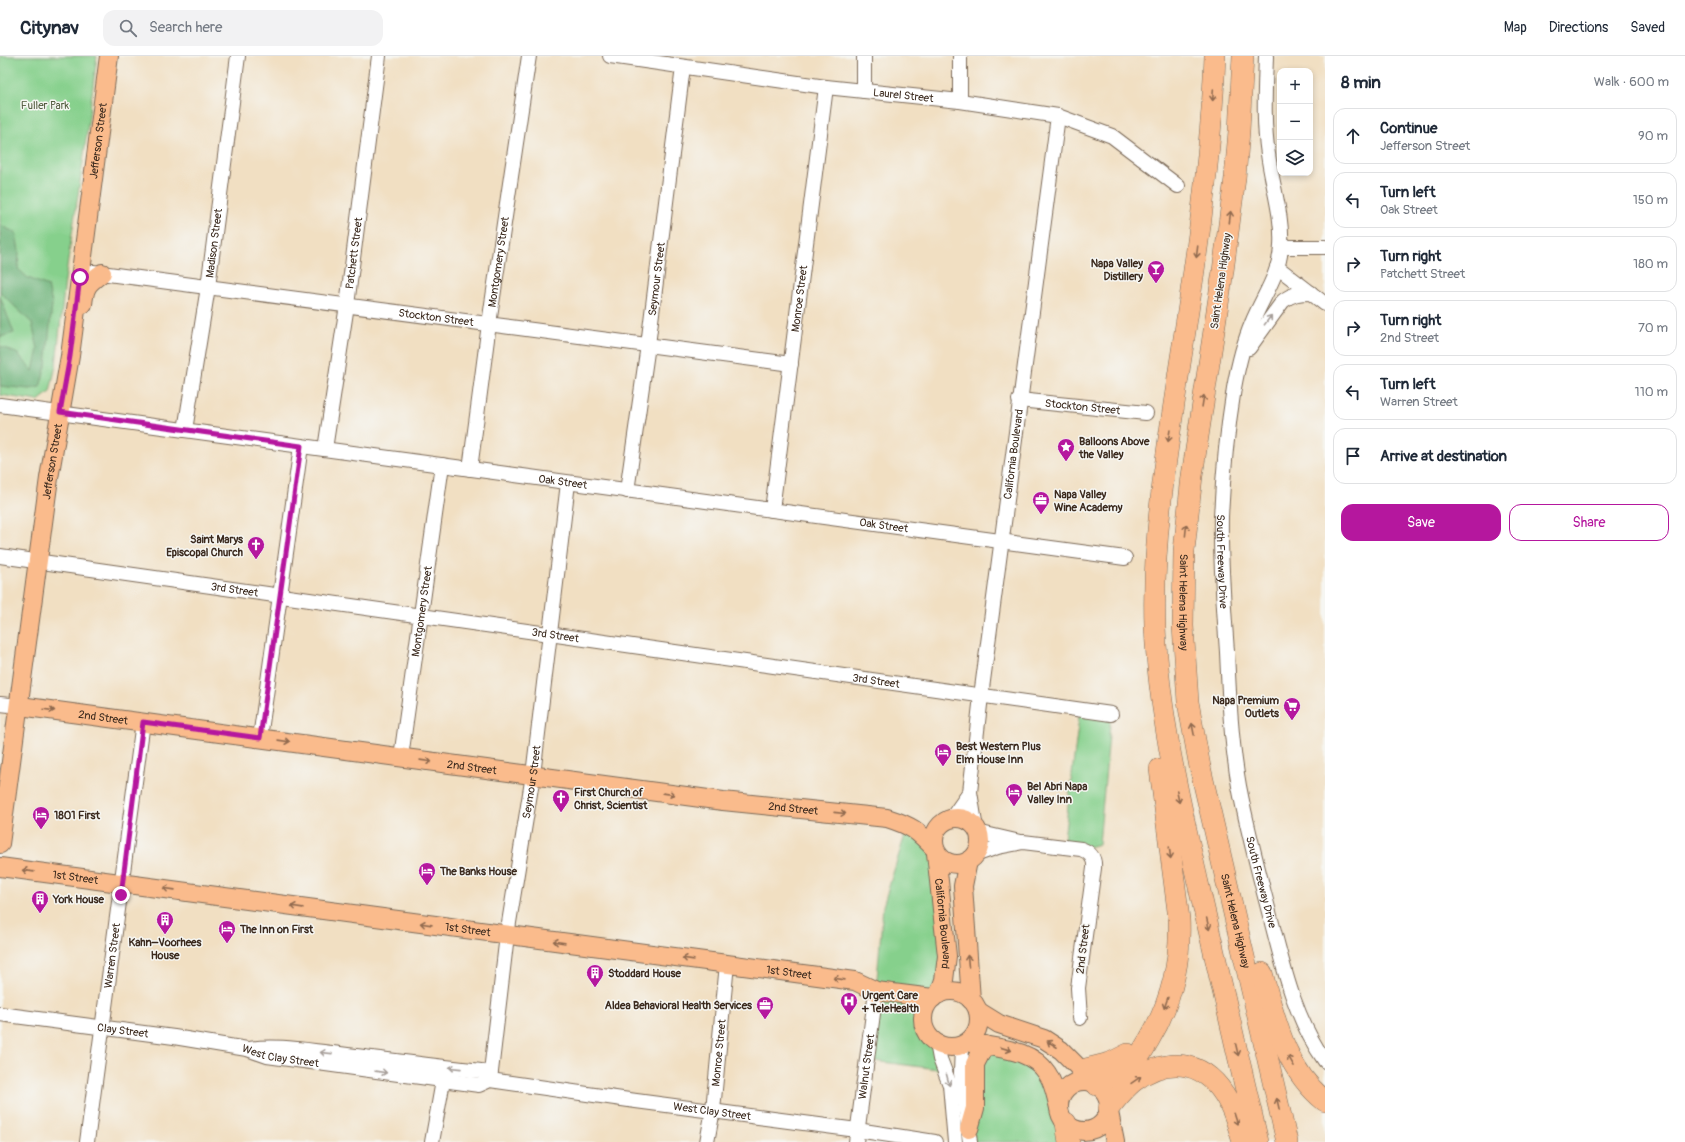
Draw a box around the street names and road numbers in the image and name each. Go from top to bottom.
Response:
street label: Laurel Street [872,85,935,105]
street label: Jefferson Street [87,102,109,180]
street label: Madison Street [203,207,225,279]
street label: Montgomery Street [485,215,512,308]
street label: Patchett Street [343,216,365,290]
street label: Saint Helena Highway [1208,232,1234,330]
street label: Seymour Street [645,241,667,317]
street label: Monroe Street [788,264,810,333]
street label: Stockton Street [398,306,475,329]
street label: Stockton Street [1044,396,1122,417]
street label: California Boulevard [1001,408,1026,500]
street label: Jefferson Street [40,422,65,500]
street label: Oak Street [538,472,589,491]
street label: South Freeway Drive [1214,514,1231,610]
street label: Oak Street [859,515,910,535]
street label: Saint Helena Highway [1176,554,1191,651]
street label: Montgomery Street [409,565,434,658]
street label: 3rd Street [210,580,260,599]
street label: 3rd Street [531,625,580,645]
street label: 3rd Street [852,671,901,690]
street label: 2nd Street [78,707,129,727]
street label: Seymour Street [520,744,543,820]
street label: 2nd Street [446,757,498,777]
street label: 2nd Street [768,799,819,817]
street label: South Freeway Drive [1244,835,1280,930]
street label: 1st Street [52,868,100,887]
street label: Saint Helena Highway [1218,872,1253,970]
street label: California Boulevard [932,878,954,970]
street label: 1st Street [444,920,492,939]
street label: Warren Street [101,922,123,989]
street label: 2nd Street [1074,923,1093,975]
street label: 1st Street [765,963,813,982]
street label: Monroe Street [709,1018,728,1087]
street label: Clay Street [97,1020,150,1040]
street label: Walnut Street [855,1033,877,1100]
street label: West Clay Street [241,1041,320,1070]
street label: West Clay Street [673,1099,752,1123]

